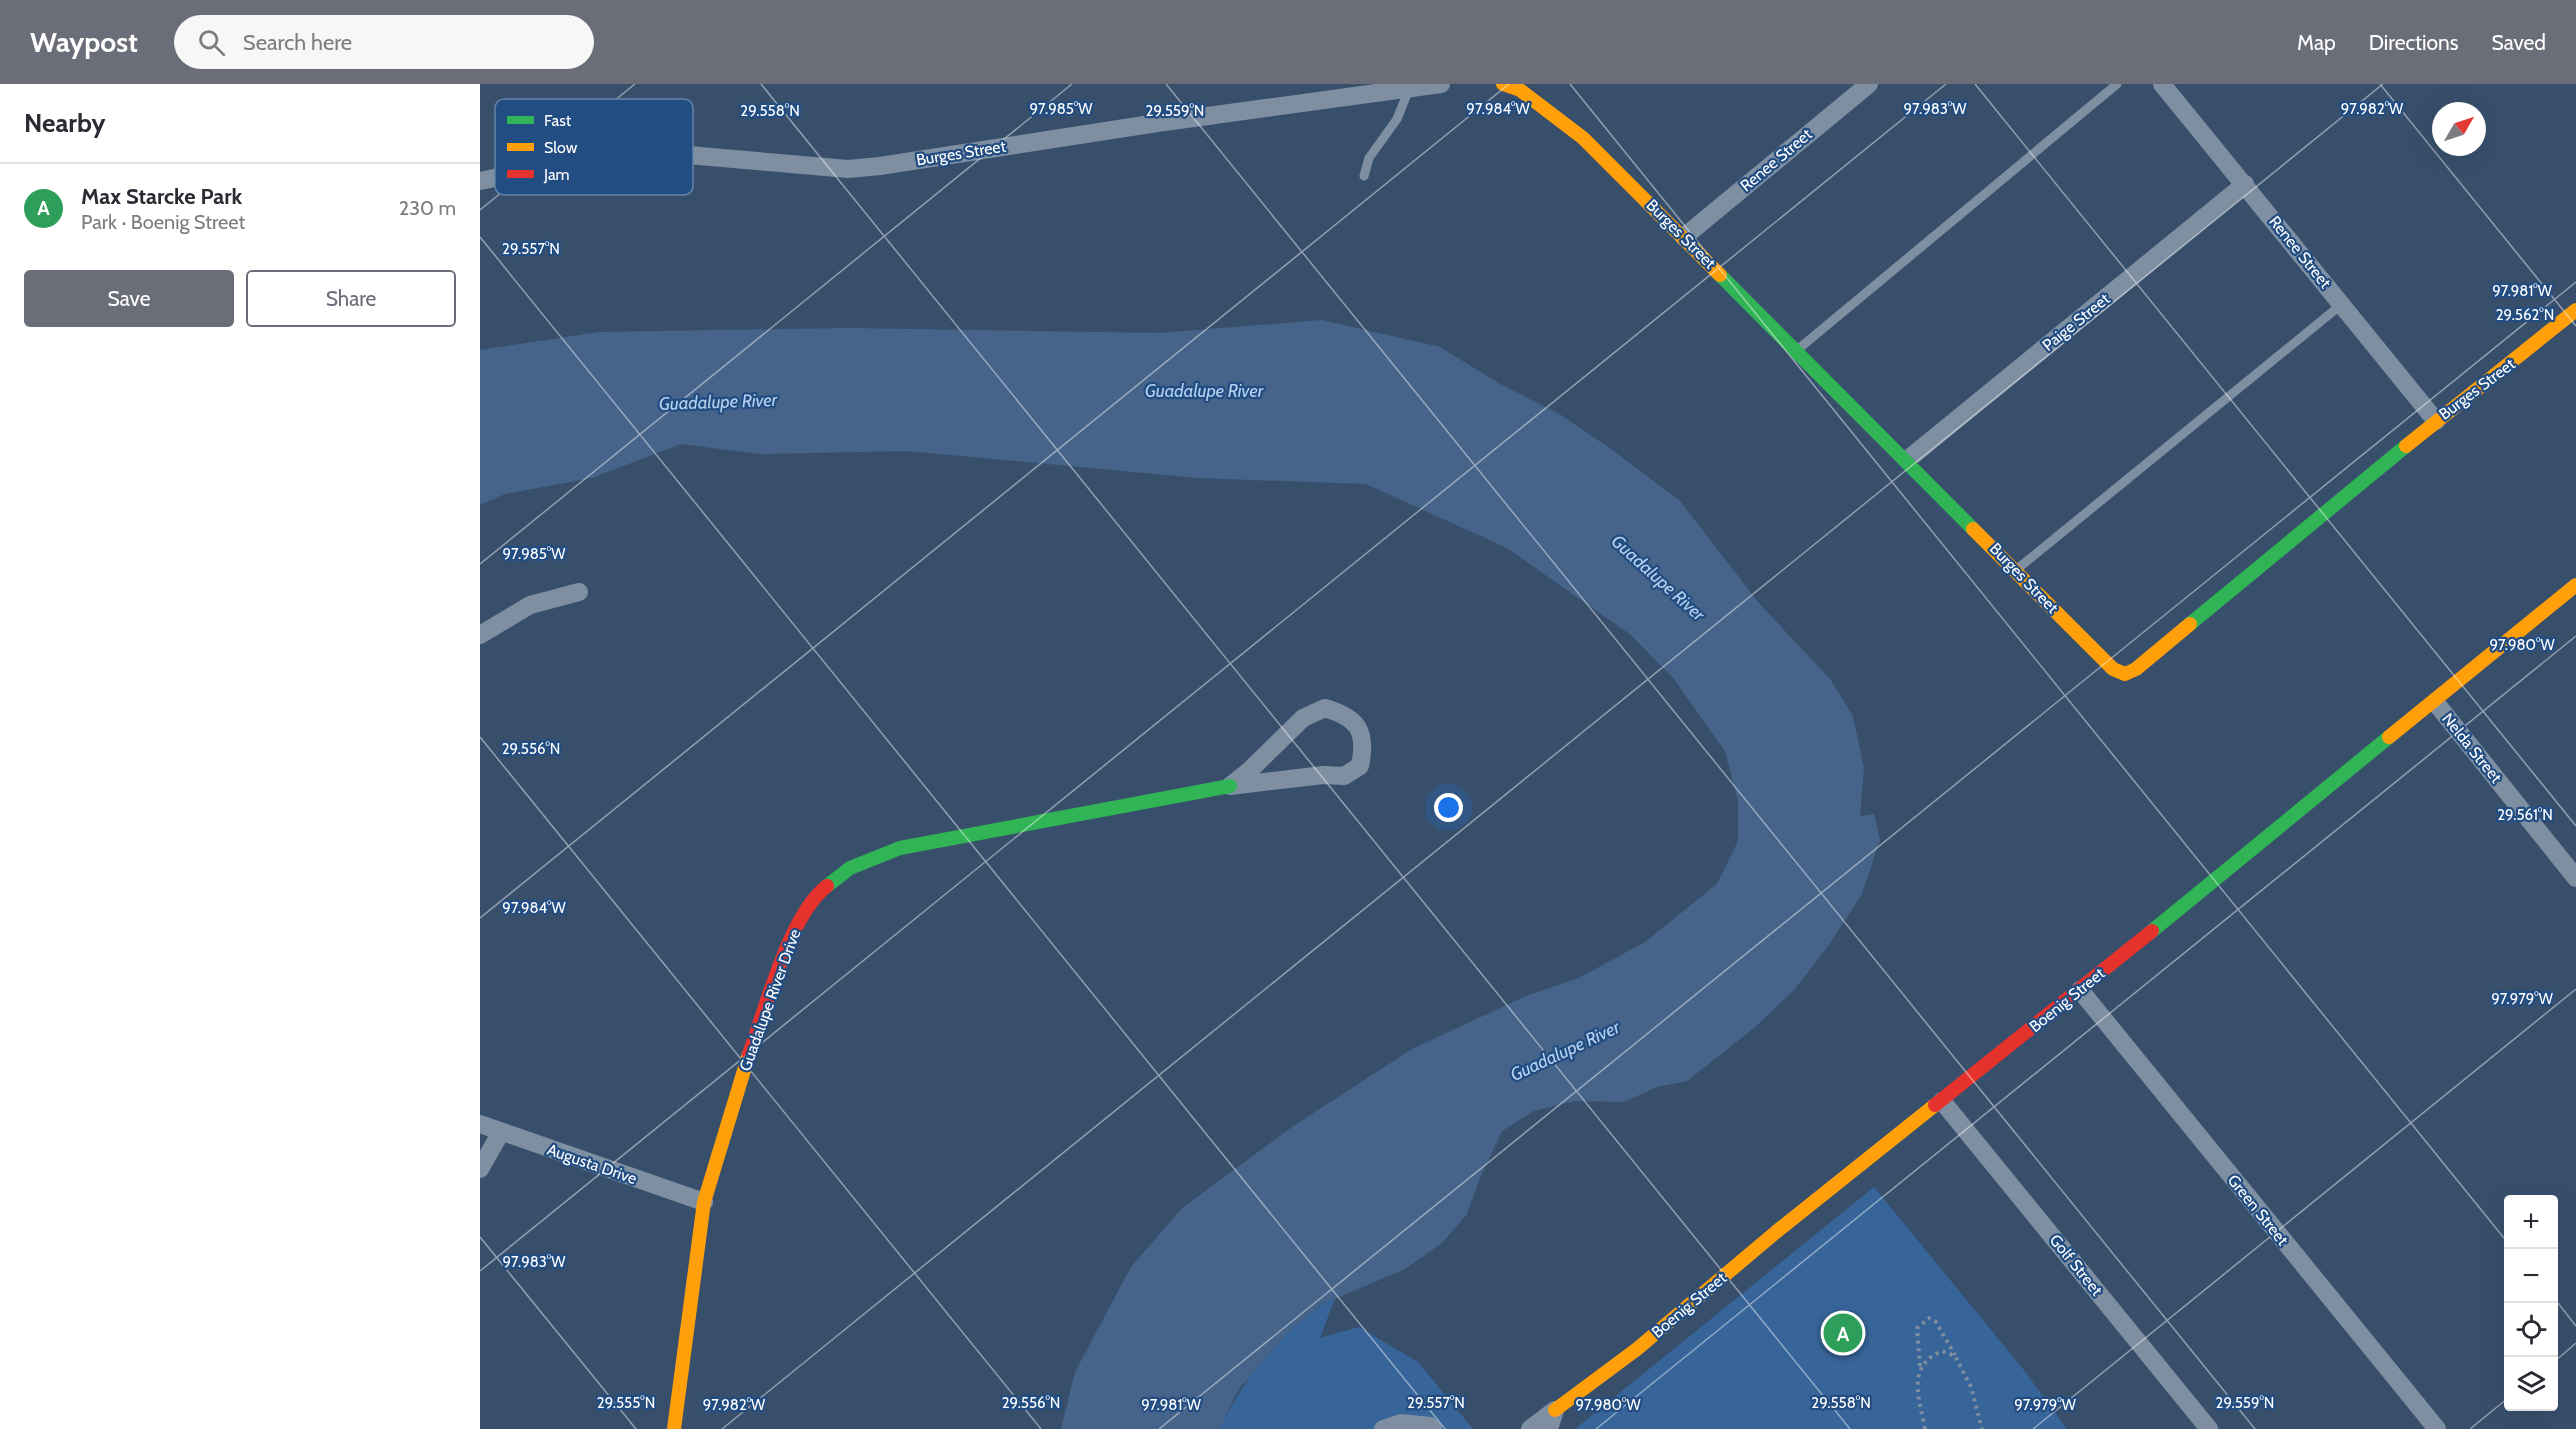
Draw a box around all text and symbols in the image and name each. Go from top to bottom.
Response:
search box [174,15,594,69]
text: Waypost [30,25,138,59]
icon: search [195,26,228,59]
text: Search here [243,29,352,56]
text: Map [2297,30,2336,55]
text: Directions [2369,30,2458,55]
text: Saved [2491,30,2546,55]
legend [495,99,693,195]
text: 97.985°W [1030,100,1093,118]
text: 97.984°W [1466,100,1530,118]
text: 97.983°W [1904,100,1967,118]
text: 97.982°W [2341,100,2404,118]
text: 29.558°N [740,102,800,120]
text: 29.559°N [1146,102,1204,120]
north arrow [2432,102,2486,156]
text: Nearby [24,107,105,139]
text: Fast [544,111,572,130]
street label: Renee Street [1736,124,1816,195]
street label: Burges Street [915,136,1008,169]
text: Slow [544,138,578,157]
text: Jam [543,165,570,184]
text: Max Starcke Park [81,183,242,210]
street label: Burges Street [1642,195,1720,273]
text: A [37,196,50,220]
text: 230 m [399,196,456,220]
text: Park · Boenig Street [81,210,245,234]
street label: Renee Street [2265,212,2335,292]
text: 29.557°N [502,240,560,258]
button: Save [24,270,234,327]
button: Share [246,270,456,327]
text: 97.981°W [2492,282,2553,300]
street label: Paige Street [2039,289,2114,355]
text: 29.562°N [2496,306,2554,324]
street label: Burges Street [2435,354,2519,424]
water label: Guadalupe River [1145,380,1265,402]
water label: Guadalupe River [658,389,779,415]
water label: Guadalupe River [1607,530,1710,627]
street label: Burges Street [1986,539,2063,618]
text: 97.985°W [503,545,566,563]
text: 97.980°W [2489,636,2555,654]
street label: Nelda Street [2438,709,2506,787]
text: 29.556°N [502,740,560,758]
your location [1434,793,1463,822]
text: 29.561°N [2497,806,2553,824]
text: 97.984°W [502,899,566,917]
street label: Guadalupe River Drive [736,926,804,1074]
street label: Boenig Street [2025,963,2109,1036]
text: 97.979°W [2491,990,2554,1008]
water label: Guadalupe River [1507,1015,1625,1086]
street label: Augusta Drive [545,1140,639,1188]
street label: Green Street [2224,1171,2293,1250]
map controls [2504,1195,2558,1411]
button: + [2504,1195,2558,1249]
street label: Golf Street [2046,1231,2107,1300]
button: − [2504,1249,2558,1303]
text: 97.983°W [503,1253,566,1271]
street label: Boenig Street [1648,1268,1731,1342]
button: locate [2504,1303,2558,1357]
pin: A [1824,1310,1862,1356]
button: layers [2504,1357,2558,1411]
text: 29.555°N [597,1394,655,1412]
text: 29.556°N [1002,1394,1060,1412]
text: 29.557°N [1407,1394,1465,1412]
text: 29.558°N [1811,1394,1871,1412]
text: 29.559°N [2216,1394,2274,1412]
text: 97.982°W [703,1396,766,1414]
text: 97.981°W [1141,1396,1202,1414]
text: 97.980°W [1575,1396,1641,1414]
text: 97.979°W [2014,1396,2077,1414]

